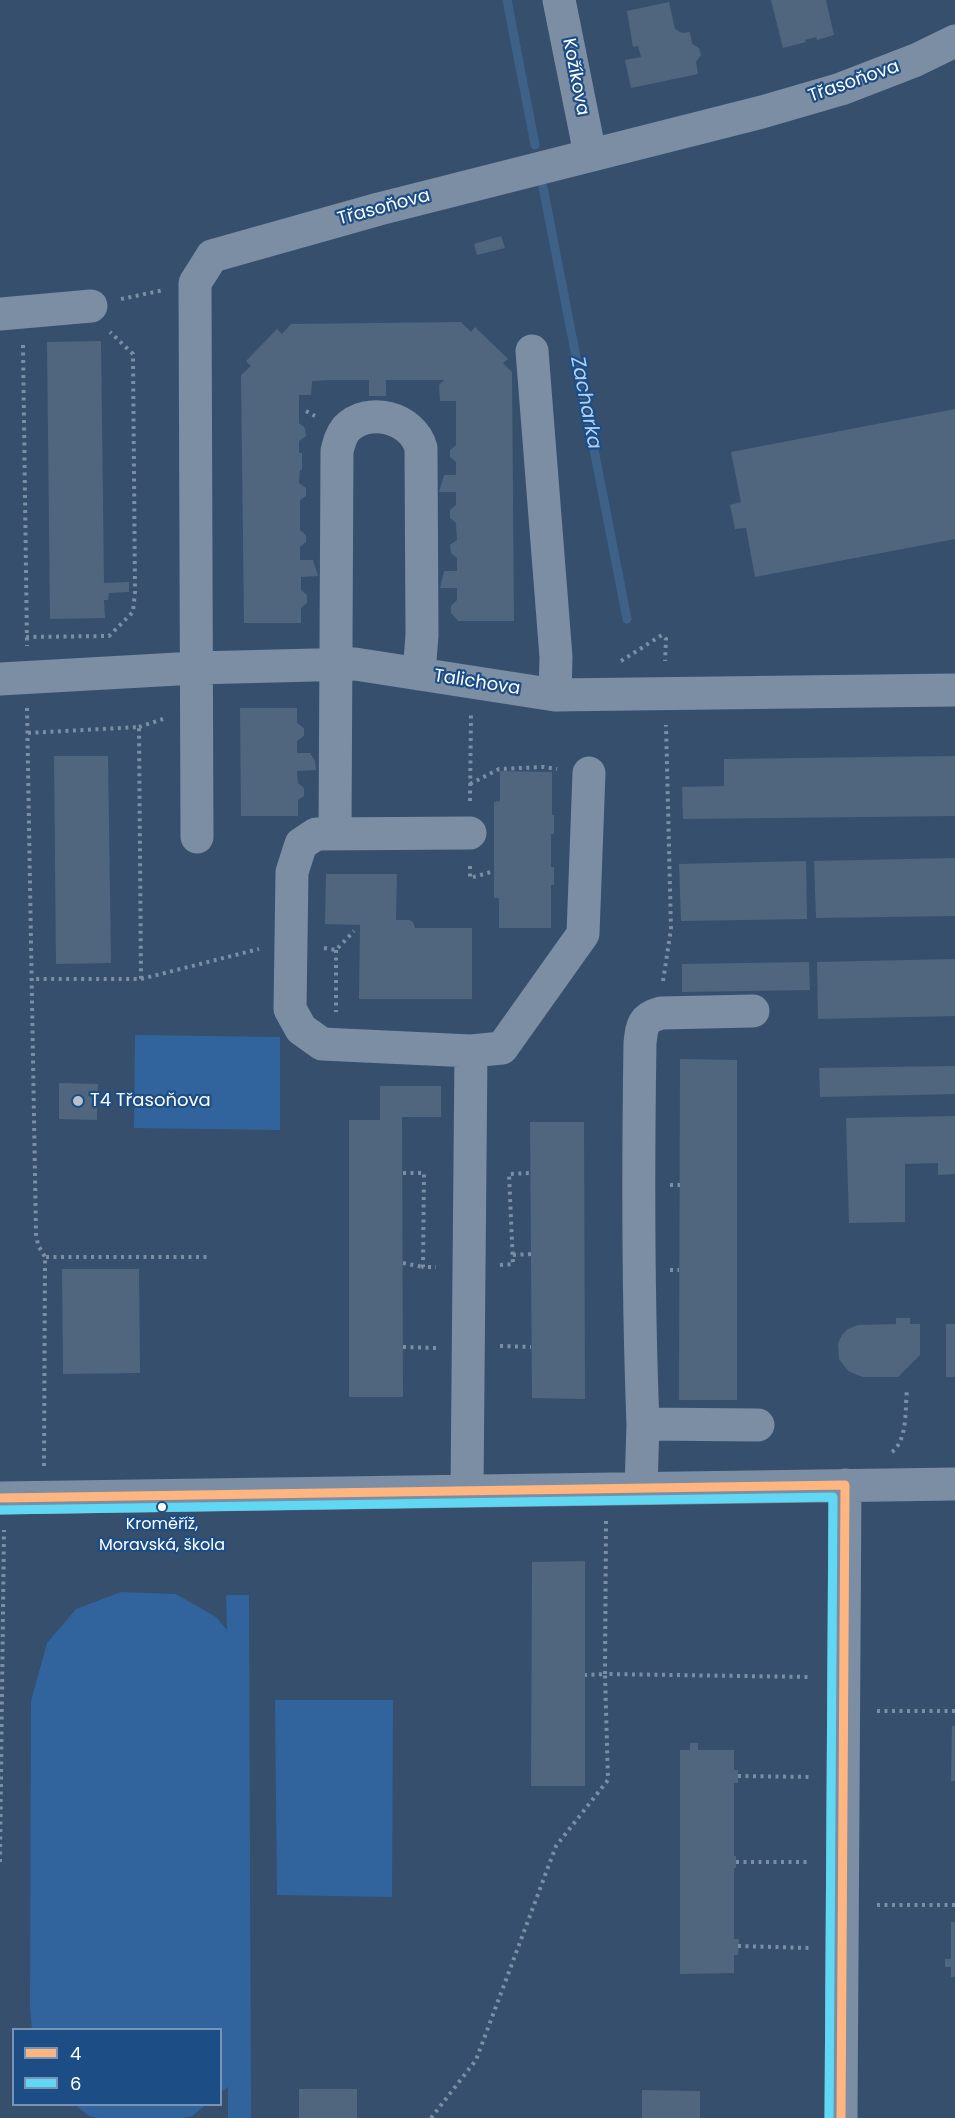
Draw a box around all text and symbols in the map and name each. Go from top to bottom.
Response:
street label: Kožíkova [557,37,593,117]
street label: Třasoňova [806,56,902,108]
street label: Třasoňova [335,185,433,231]
water label: Zacharka [564,355,606,451]
street label: Talichova [432,666,522,700]
place label: T4 Třasoňova [90,1090,211,1112]
marker: T4 Třasoňova [71,1094,85,1108]
marker: Kroměříž, Moravská, škola [156,1501,168,1513]
place label: Kroměříž, Moravská, škola [99,1515,225,1553]
legend [12,2028,222,2106]
text: 4 [70,2041,81,2066]
text: 6 [70,2071,81,2096]

